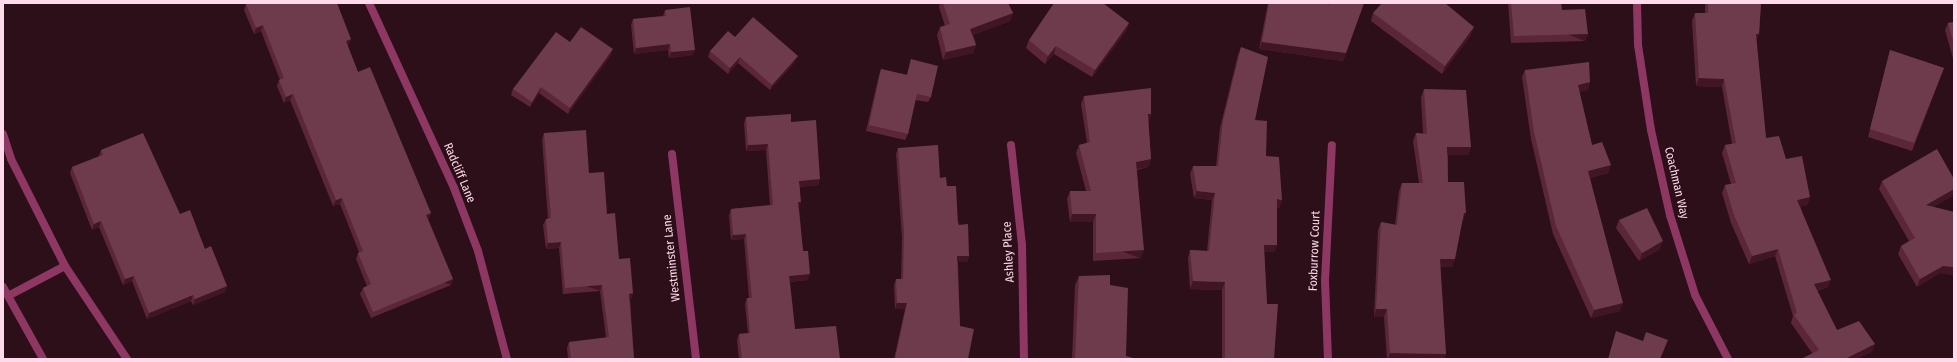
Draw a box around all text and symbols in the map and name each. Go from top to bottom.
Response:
street label: Radcliff Lane [440,141,478,205]
street label: Coachman Way [1661,146,1691,220]
street label: Foxburrow Court [1306,211,1324,291]
street label: Westminster Lane [660,214,684,302]
street label: Ashley Place [1000,221,1018,283]

